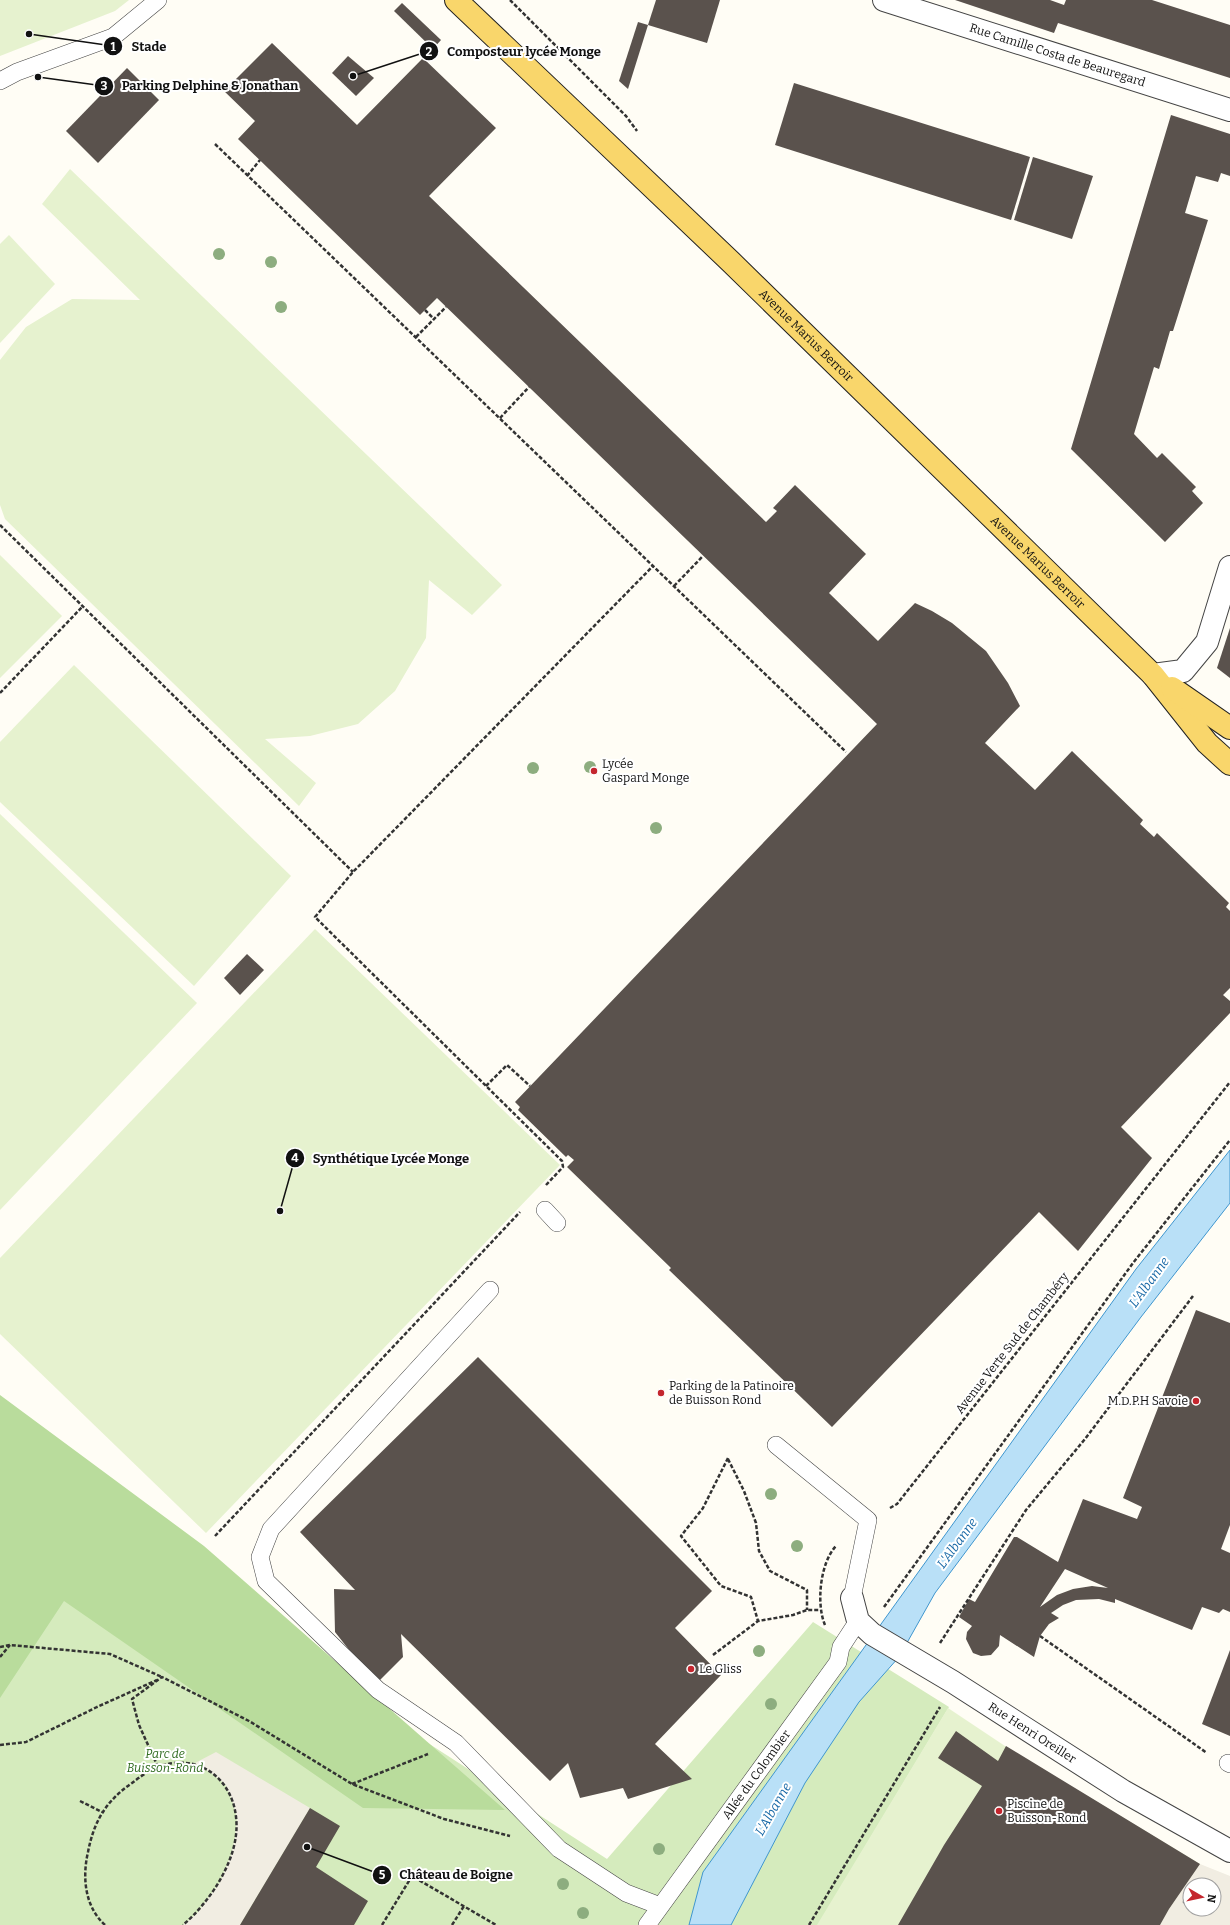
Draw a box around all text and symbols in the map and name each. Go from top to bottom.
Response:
street label: Rue Camille Costa de Beauregard [968,21,1147,90]
callout: Stade [103,34,174,59]
text: Stade [131,39,167,54]
callout: Composteur lycée Monge [419,39,609,64]
text: 1 [110,40,116,54]
text: Composteur lycée Monge [447,44,601,59]
text: 2 [426,45,433,59]
callout: Parking Delphine & Jonathan [94,73,307,98]
text: Parking Delphine & Jonathan [122,78,299,93]
text: 3 [101,79,108,93]
street label: Avenue Marius Berroir [756,286,857,385]
street label: Avenue Marius Berroir [988,513,1088,612]
place label: Lycée Gaspard Monge [602,757,689,785]
marker: Lycée Gaspard Monge [589,766,599,776]
callout: Synthétique Lycée Monge [285,1145,477,1170]
text: 4 [291,1151,299,1165]
text: Synthétique Lycée Monge [313,1151,469,1166]
water label: L'Albanne [1126,1254,1172,1310]
street label: Avenue Verte Sud de Chambéry [953,1269,1072,1416]
place label: Parking de la Patinoire de Buisson Rond [669,1379,794,1407]
marker: Parking de la Patinoire de Buisson Rond [656,1388,666,1398]
place label: M.D.P.H Savoie [1108,1394,1188,1408]
marker: M.D.P.H Savoie [1191,1396,1201,1406]
water label: L'Albanne [934,1515,980,1571]
place label: Le Gliss [699,1662,742,1676]
marker: Le Gliss [686,1664,696,1674]
street label: Rue Henri Oreiller [986,1699,1079,1766]
street label: Allée du Colombier [719,1727,794,1822]
park label: Parc de Buisson-Rond [127,1747,203,1775]
water label: L'Albanne [752,1780,794,1838]
place label: Piscine de Buisson-Rond [1007,1797,1086,1825]
marker: Piscine de Buisson-Rond [994,1806,1004,1816]
callout: Château de Boigne [372,1862,521,1887]
text: Château de Boigne [399,1867,513,1882]
text: 5 [379,1868,386,1882]
north arrow [1182,1877,1222,1917]
text: N [1204,1893,1218,1904]

